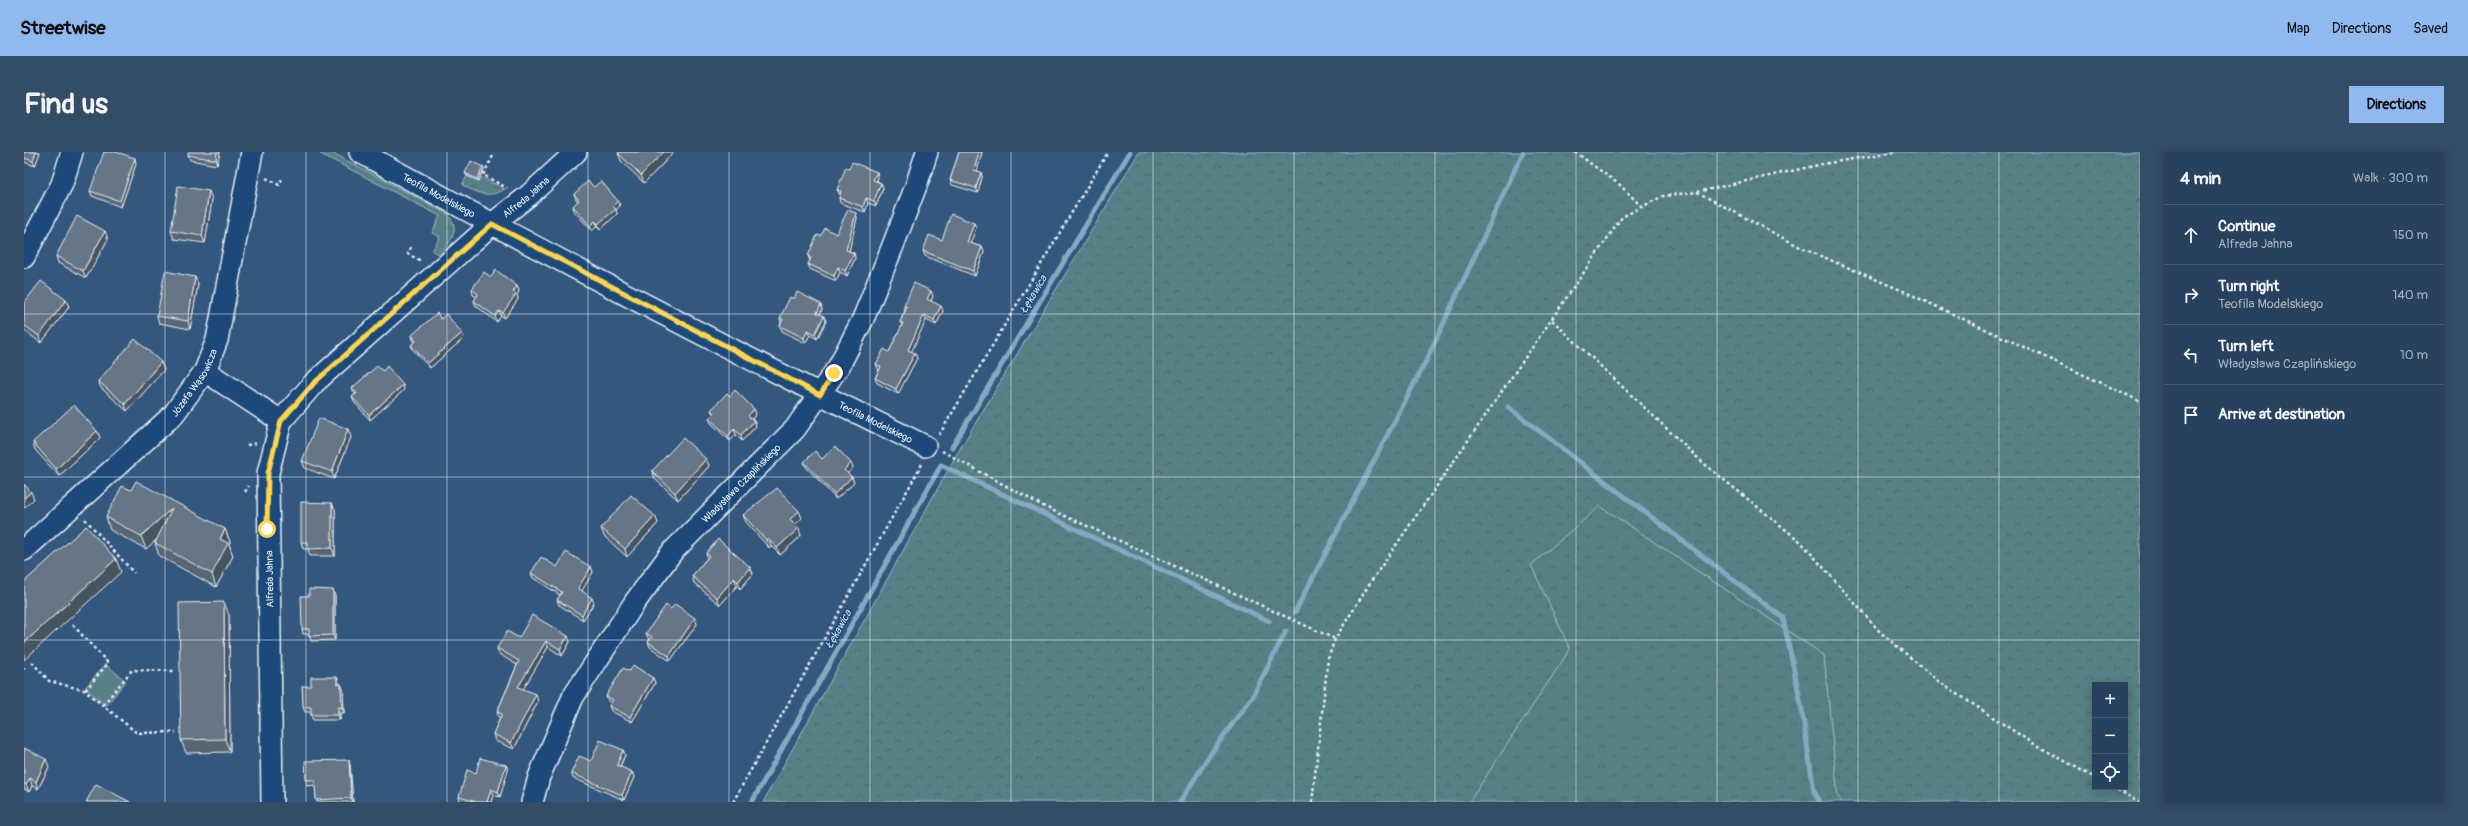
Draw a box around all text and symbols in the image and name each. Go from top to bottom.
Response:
text: Streetwise [20,16,106,40]
text: Map [2287,20,2310,37]
text: Directions [2332,20,2391,37]
text: Saved [2413,20,2448,37]
button: Directions [2349,86,2444,123]
text: Find us [24,87,108,122]
text: 4 min [2180,168,2221,189]
text: Walk · 300 m [2353,170,2428,186]
street label: Teofila Modelskiego [400,171,478,221]
street label: Alfreda Jahna [500,174,553,221]
text: Continue [2218,217,2276,236]
icon: ahead [2180,224,2202,246]
text: 150 m [2393,227,2428,243]
text: Alfreda Jahna [2218,236,2293,252]
water label: Łękawica [1017,272,1050,316]
text: Turn right [2218,277,2279,296]
icon: right [2180,284,2202,306]
text: 140 m [2392,287,2428,303]
text: Teofila Modelskiego [2218,296,2323,312]
text: Turn left [2218,337,2274,356]
icon: left [2180,344,2202,366]
street label: Józefa Wąsowicza [169,347,220,419]
text: 10 m [2400,347,2428,363]
text: Władysława Czaplińskiego [2218,356,2356,372]
route end [825,364,843,382]
street label: Teofila Modelskiego [836,399,915,446]
icon: arrive [2180,404,2202,426]
text: Arrive at destination [2218,405,2345,424]
street label: Władysława Czaplińskiego [700,441,784,526]
route start [258,520,276,538]
street label: Alfreda Jahna [263,550,276,608]
water label: Łękawica [823,607,855,651]
map controls [2092,682,2128,790]
button: + [2092,682,2128,718]
button: − [2092,718,2128,754]
button: locate [2092,754,2128,790]

